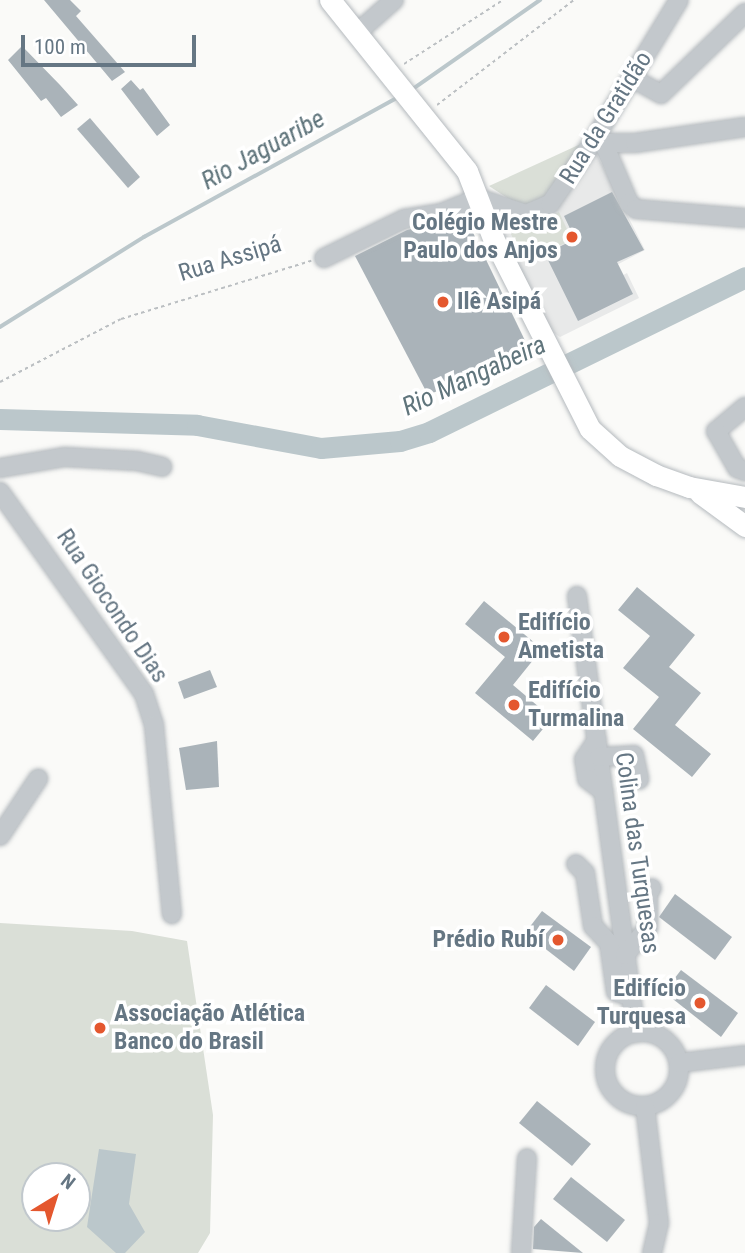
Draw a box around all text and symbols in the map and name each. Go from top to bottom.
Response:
scale bar [24,21,200,65]
text: 100 m [34,35,86,59]
street label: Rua da Gratidão [554,46,658,190]
water label: Rio Jaguaribe [196,103,330,197]
place label: Colégio Mestre Paulo dos Anjos [403,209,558,265]
marker: Colégio Mestre Paulo dos Anjos [564,229,580,245]
street label: Rua Assipá [175,230,285,288]
place label: Ilê Asipá [457,288,541,316]
marker: Ilê Asipá [435,294,451,310]
water label: Rio Mangabeira [397,329,551,423]
street label: Rua Giocondo Dias [50,524,174,688]
place label: Edifício Ametista [518,609,604,665]
marker: Edifício Ametista [496,629,512,645]
place label: Edifício Turmalina [528,677,624,733]
marker: Edifício Turmalina [506,697,522,713]
street label: Colina das Turquesas [609,750,665,956]
place label: Prédio Rubí [432,926,544,954]
marker: Prédio Rubí [550,932,566,948]
place label: Edifício Turquesa [597,975,686,1031]
marker: Edifício Turquesa [692,995,708,1011]
place label: Associação Atlética Banco do Brasil [114,1000,305,1056]
marker: Associação Atlética Banco do Brasil [92,1020,108,1036]
north arrow [21,1162,91,1232]
text: N [56,1169,80,1194]

